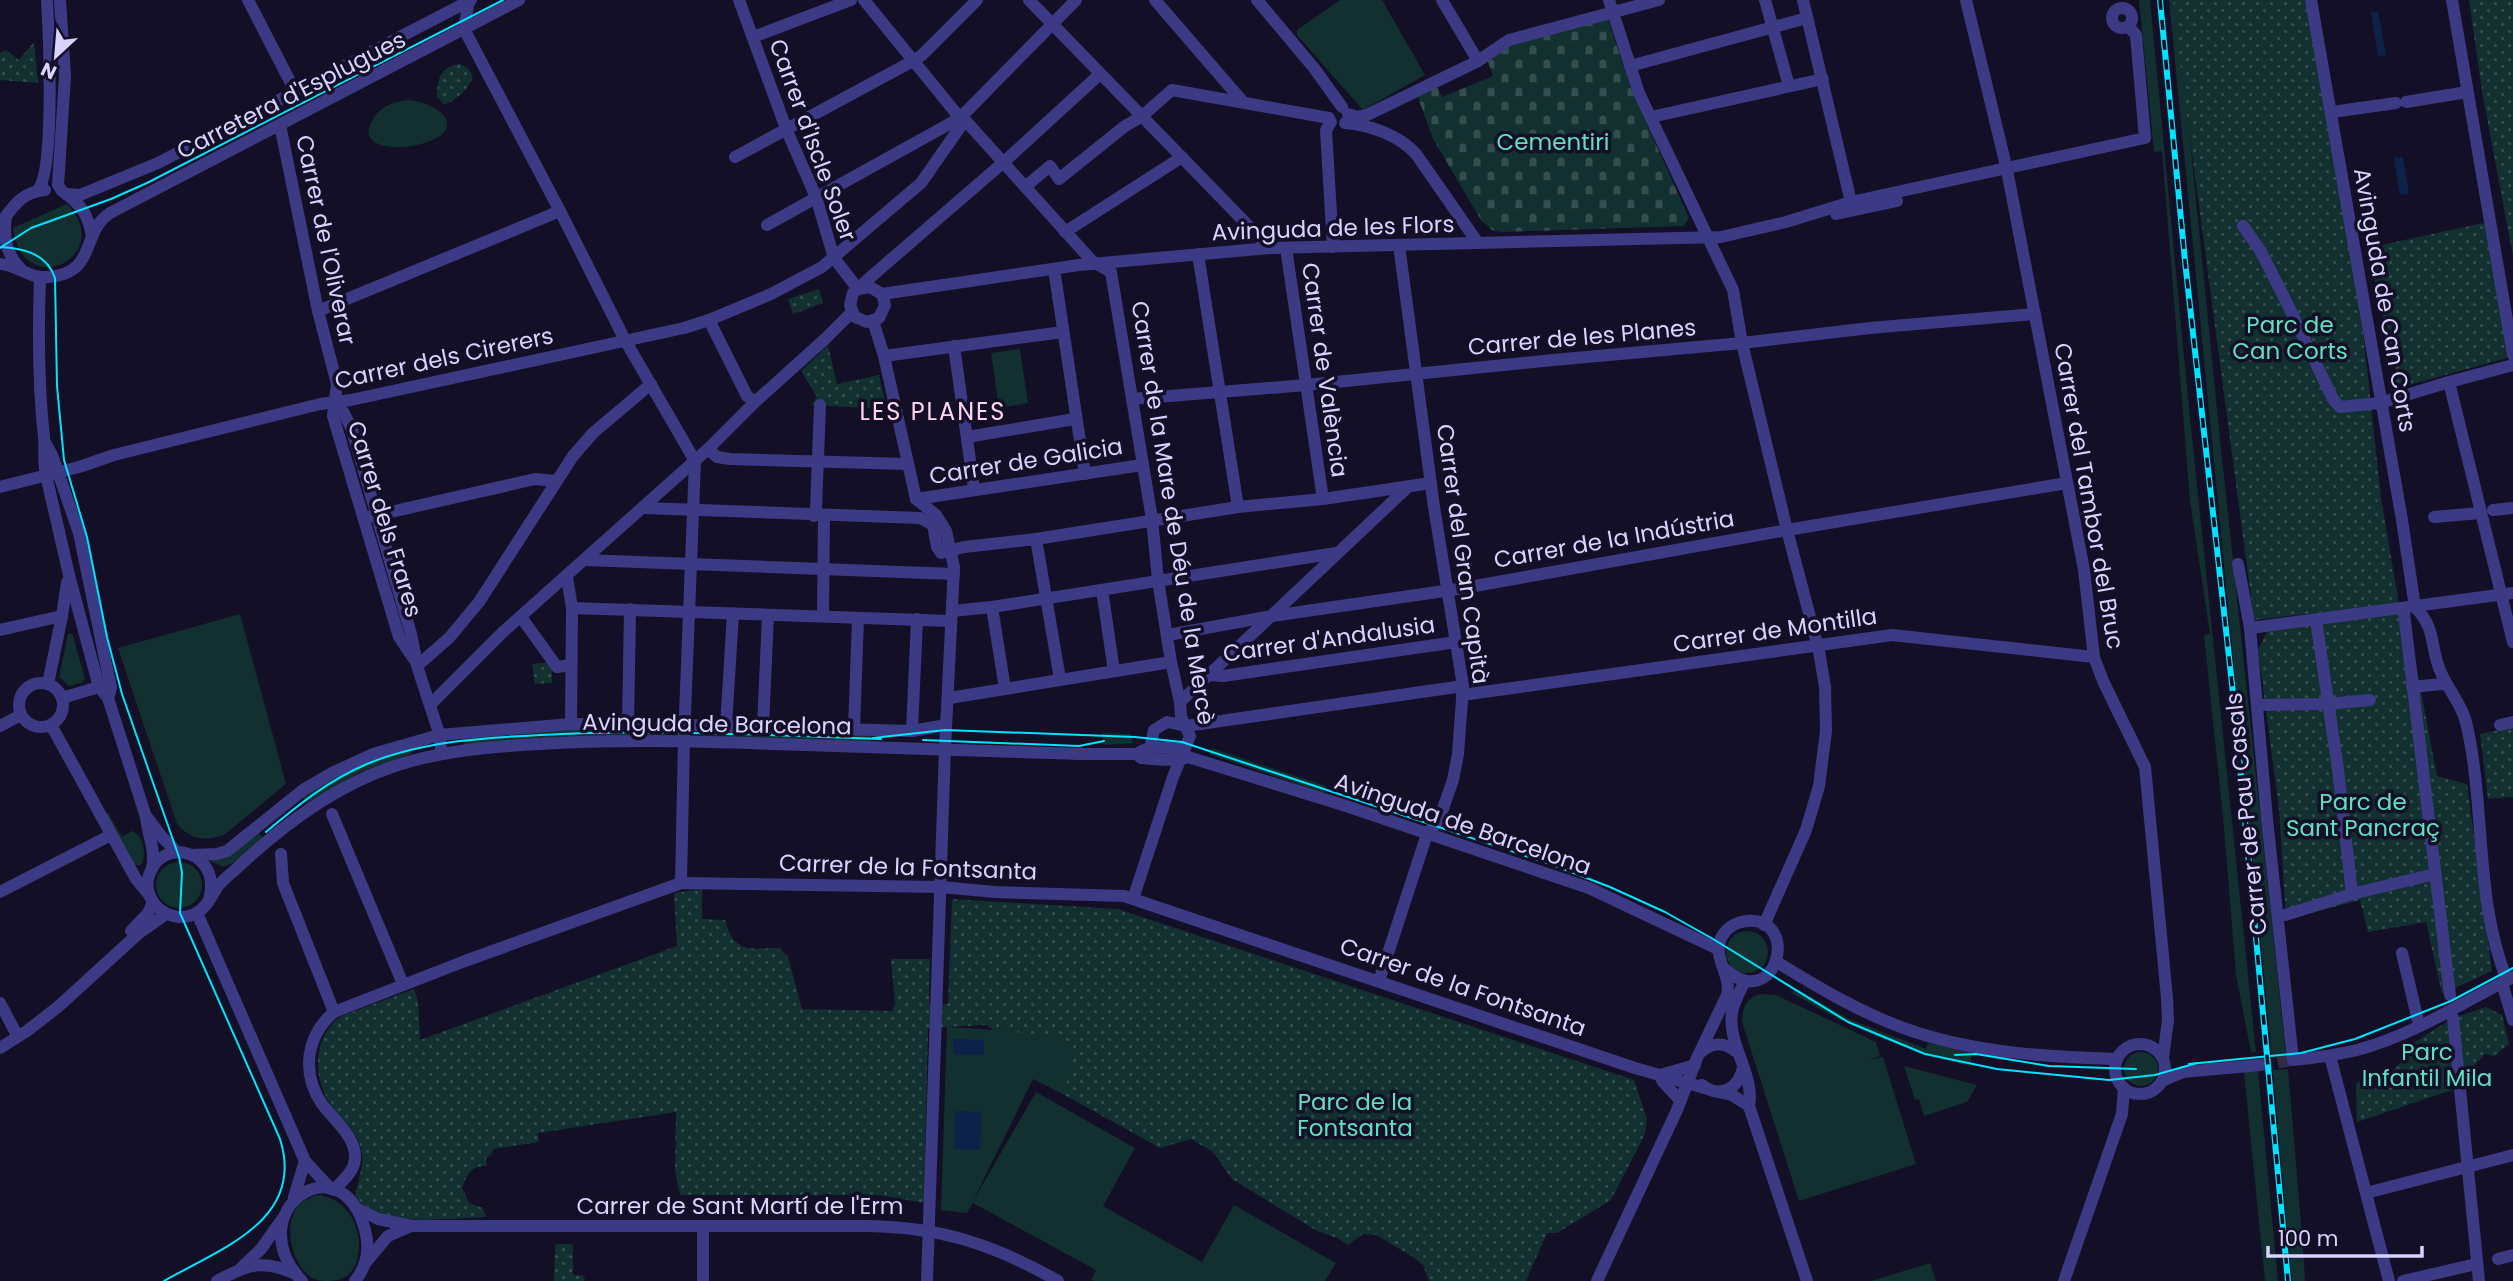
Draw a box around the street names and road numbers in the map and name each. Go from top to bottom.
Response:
street label: Carretera d'Esplugues [171,23,411,167]
street label: Carrer d'Iscle Soler [762,34,864,246]
street label: Carrer de l'Oliverar [288,132,364,348]
street label: Avinguda de Can Corts [2346,165,2424,435]
street label: Avinguda de les Flors [1211,208,1455,248]
street label: Carrer de València [1294,261,1356,479]
street label: Carrer de la Mare de Déu de la Mercè [1124,299,1222,727]
street label: Carrer de les Planes [1467,311,1697,363]
street label: Carrer dels Cirerers [332,319,556,397]
street label: Carrer del Tambor del Bruc [2046,340,2132,652]
street label: Carrer dels Frares [340,417,430,621]
street label: Carrer del Gran Capità [1429,422,1497,686]
street label: Carrer de Galicia [927,430,1125,492]
street label: Carrer de la Indústria [1491,502,1737,576]
street label: Carrer de Montilla [1671,600,1879,660]
street label: Carrer d'Andalusia [1221,608,1437,670]
street label: Carrer de Pau Casals [2217,691,2275,937]
street label: Avinguda de Barcelona [582,706,852,742]
street label: Avinguda de Barcelona [1330,765,1596,883]
street label: Carrer de la Fontsanta [778,847,1038,887]
street label: Carrer de la Fontsanta [1336,930,1590,1044]
street label: Carrer de Sant Martí de l'Erm [576,1190,904,1222]

